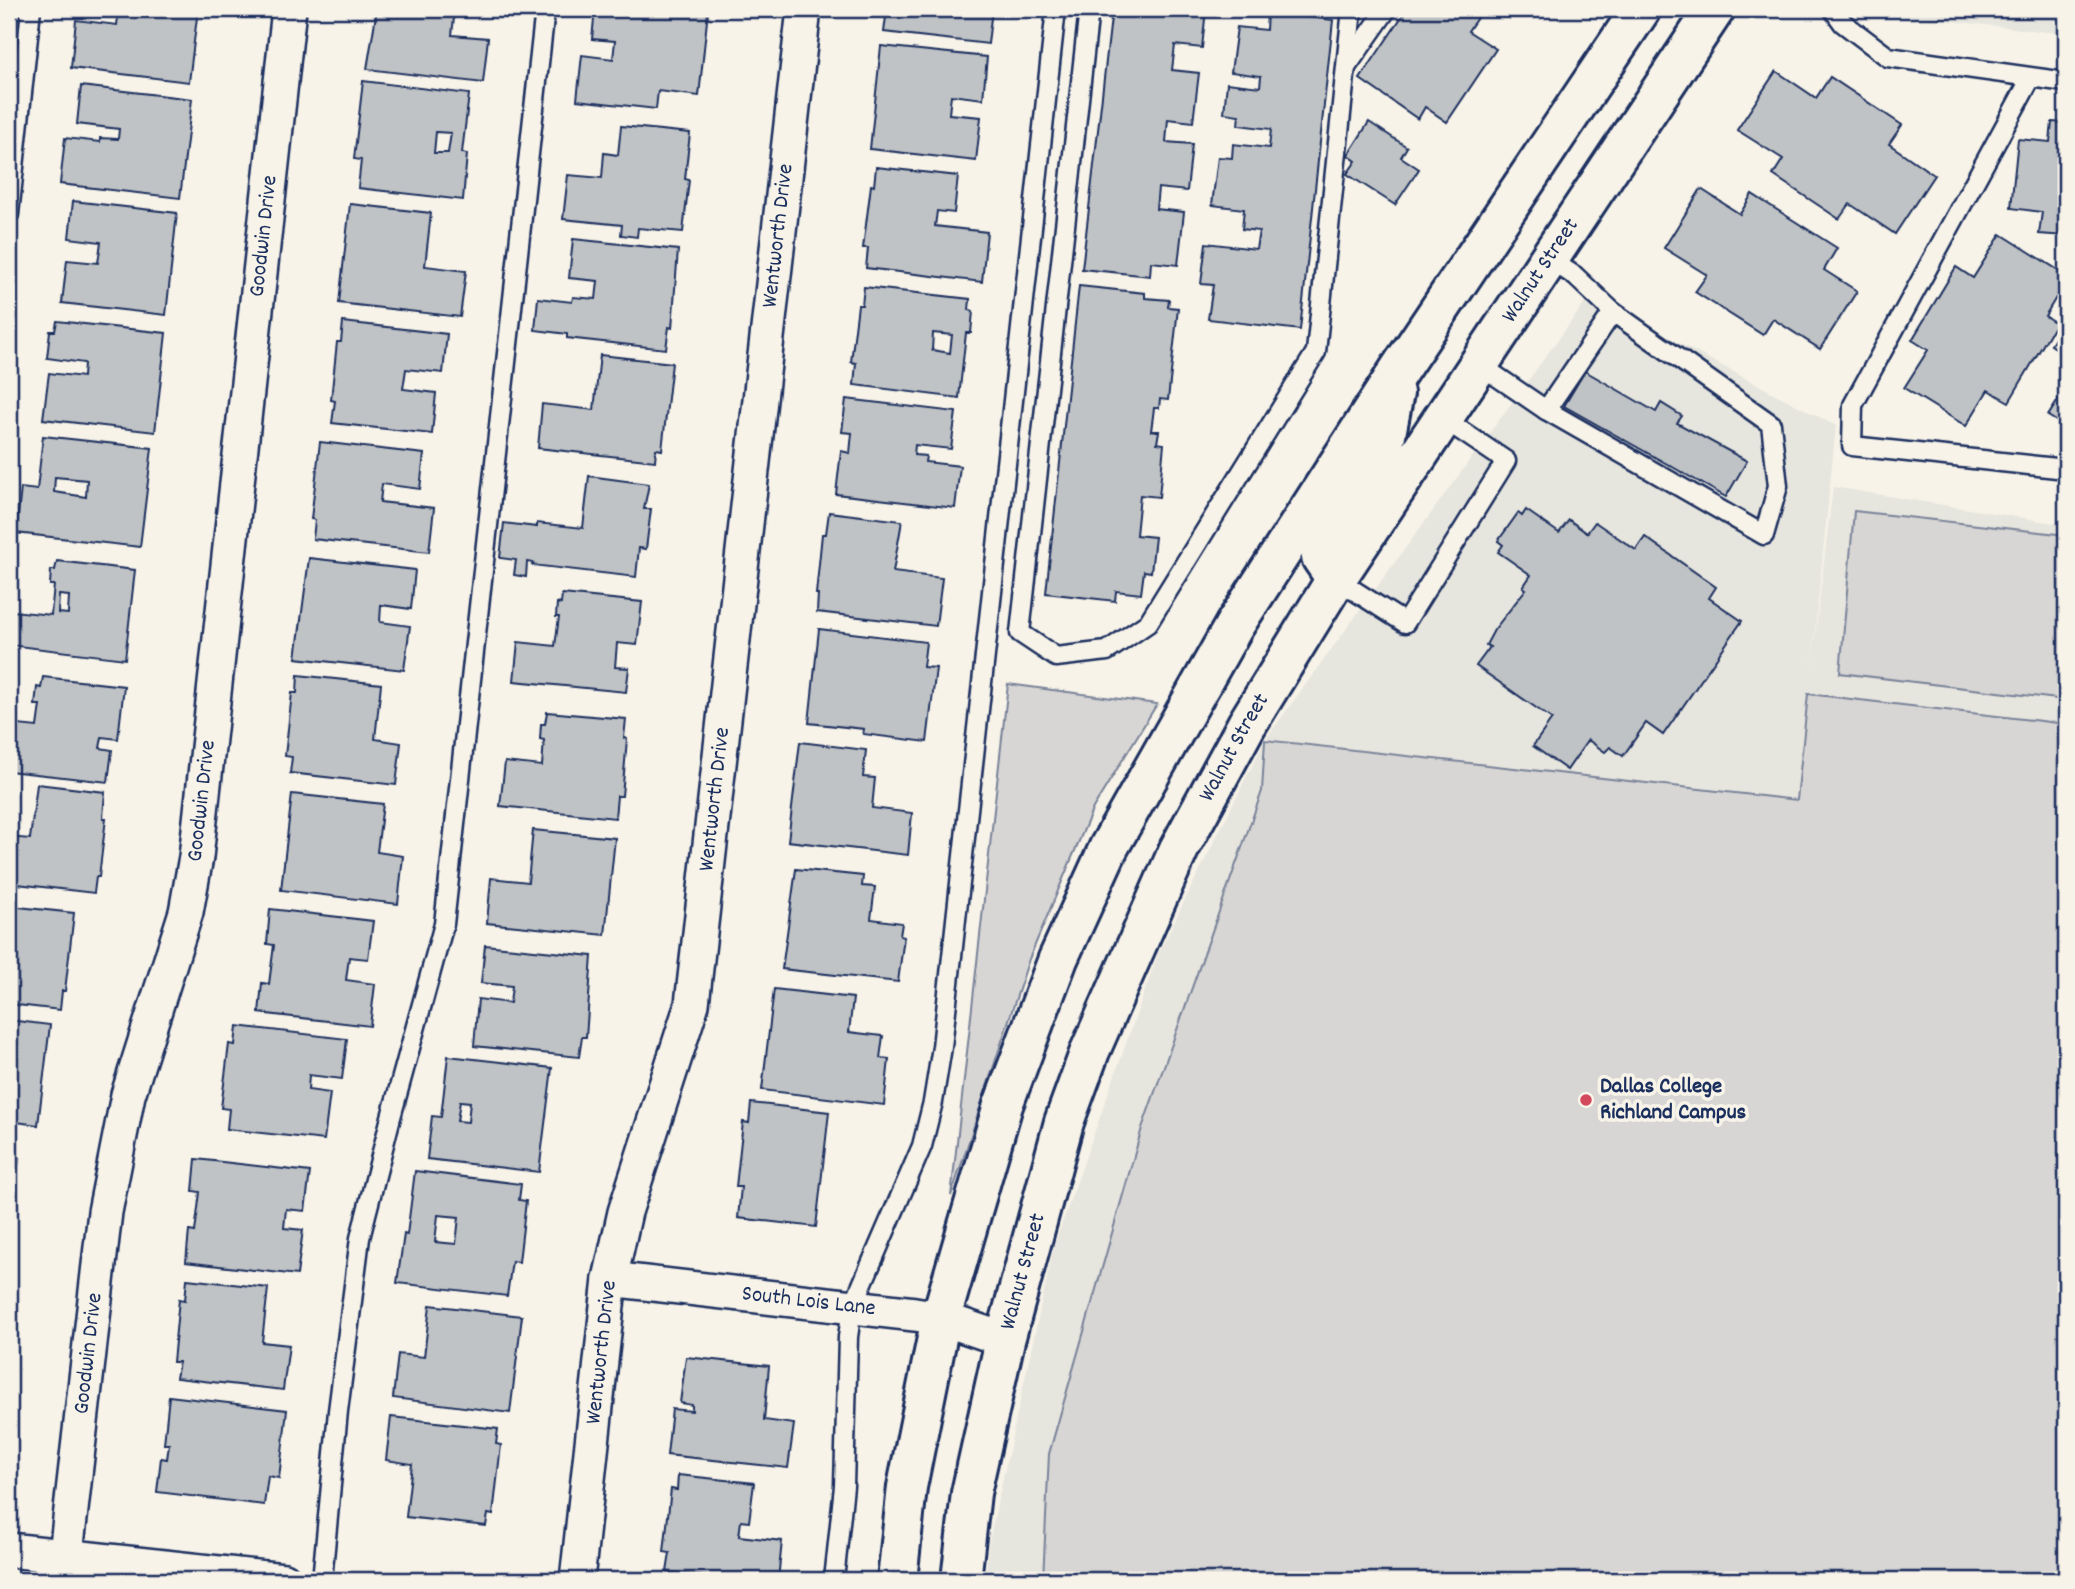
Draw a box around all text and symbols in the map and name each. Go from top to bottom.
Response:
street label: Wentworth Drive [754,162,803,310]
street label: Goodwin Drive [241,174,287,299]
street label: Walnut Street [1494,212,1588,330]
street label: Walnut Street [1191,687,1278,808]
street label: Wentworth Drive [691,726,740,873]
street label: Goodwin Drive [179,738,225,863]
place label: Dallas College Richland Campus [1600,1071,1747,1130]
marker: Dallas College Richland Campus [1578,1092,1594,1108]
street label: Walnut Street [992,1210,1055,1334]
street label: South Lois Lane [740,1278,877,1326]
street label: Wentworth Drive [578,1279,626,1426]
street label: Goodwin Drive [66,1291,112,1416]

